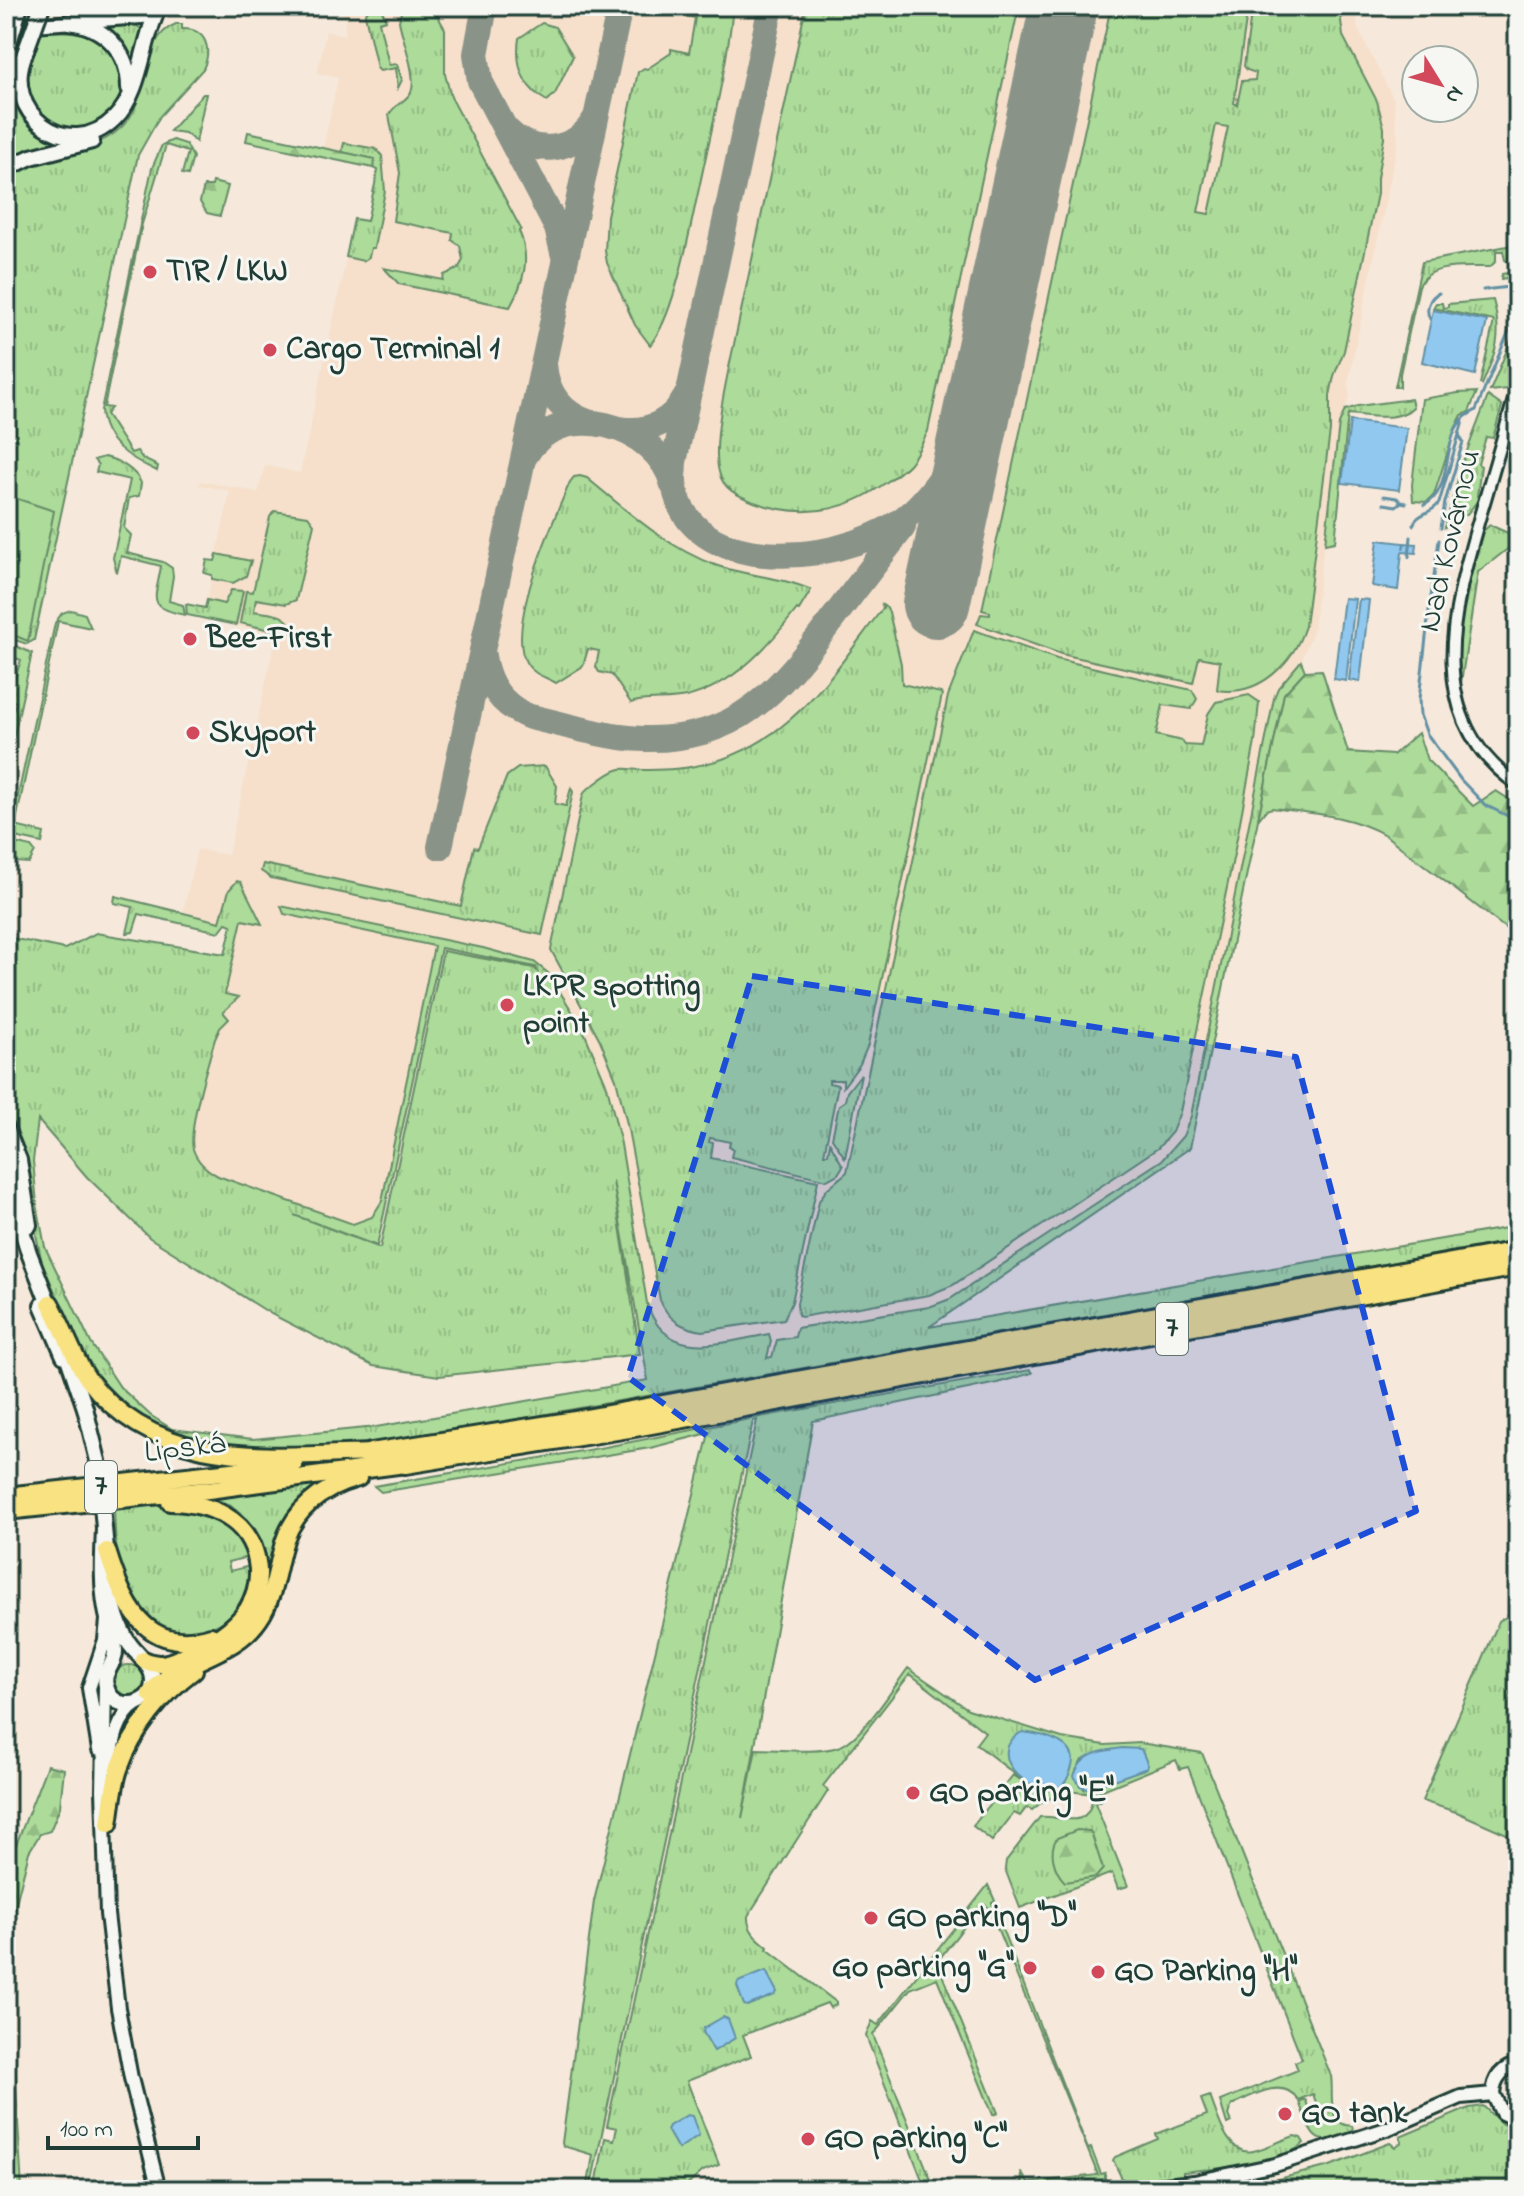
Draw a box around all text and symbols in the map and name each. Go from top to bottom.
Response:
north arrow [1400,44,1480,124]
text: N [1436,79,1471,110]
place label: TIR / LKW [166,249,288,296]
marker: TIR / LKW [141,263,159,281]
place label: Cargo Terminal 1 [286,327,500,375]
marker: Cargo Terminal 1 [261,341,279,359]
street label: Nad Kovárnou [1407,445,1495,637]
place label: Bee-First [204,616,332,663]
marker: Bee-First [181,630,199,648]
place label: Skyport [209,710,316,758]
marker: Skyport [184,724,202,742]
place label: LKPR spotting point [523,964,700,1048]
marker: LKPR spotting point [498,996,516,1014]
road number: 7 [1156,1303,1188,1355]
street label: Lipská [142,1421,228,1477]
road number: 7 [85,1461,117,1513]
place label: GO parking "E" [929,1770,1115,1818]
marker: GO parking "E" [904,1784,922,1802]
place label: GO parking "D" [887,1895,1077,1943]
marker: GO parking "D" [862,1909,880,1927]
place label: Go parking "G" [832,1945,1014,1993]
place label: GO Parking "H" [1114,1949,1298,1997]
marker: Go parking "G" [1021,1959,1039,1977]
marker: GO Parking "H" [1089,1963,1107,1981]
place label: GO tank [1301,2091,1408,2138]
scale bar [48,2100,198,2150]
marker: GO tank [1276,2105,1294,2123]
text: 100 m [60,2113,113,2148]
place label: GO parking "C" [824,2116,1008,2164]
marker: GO parking "C" [799,2130,817,2148]

